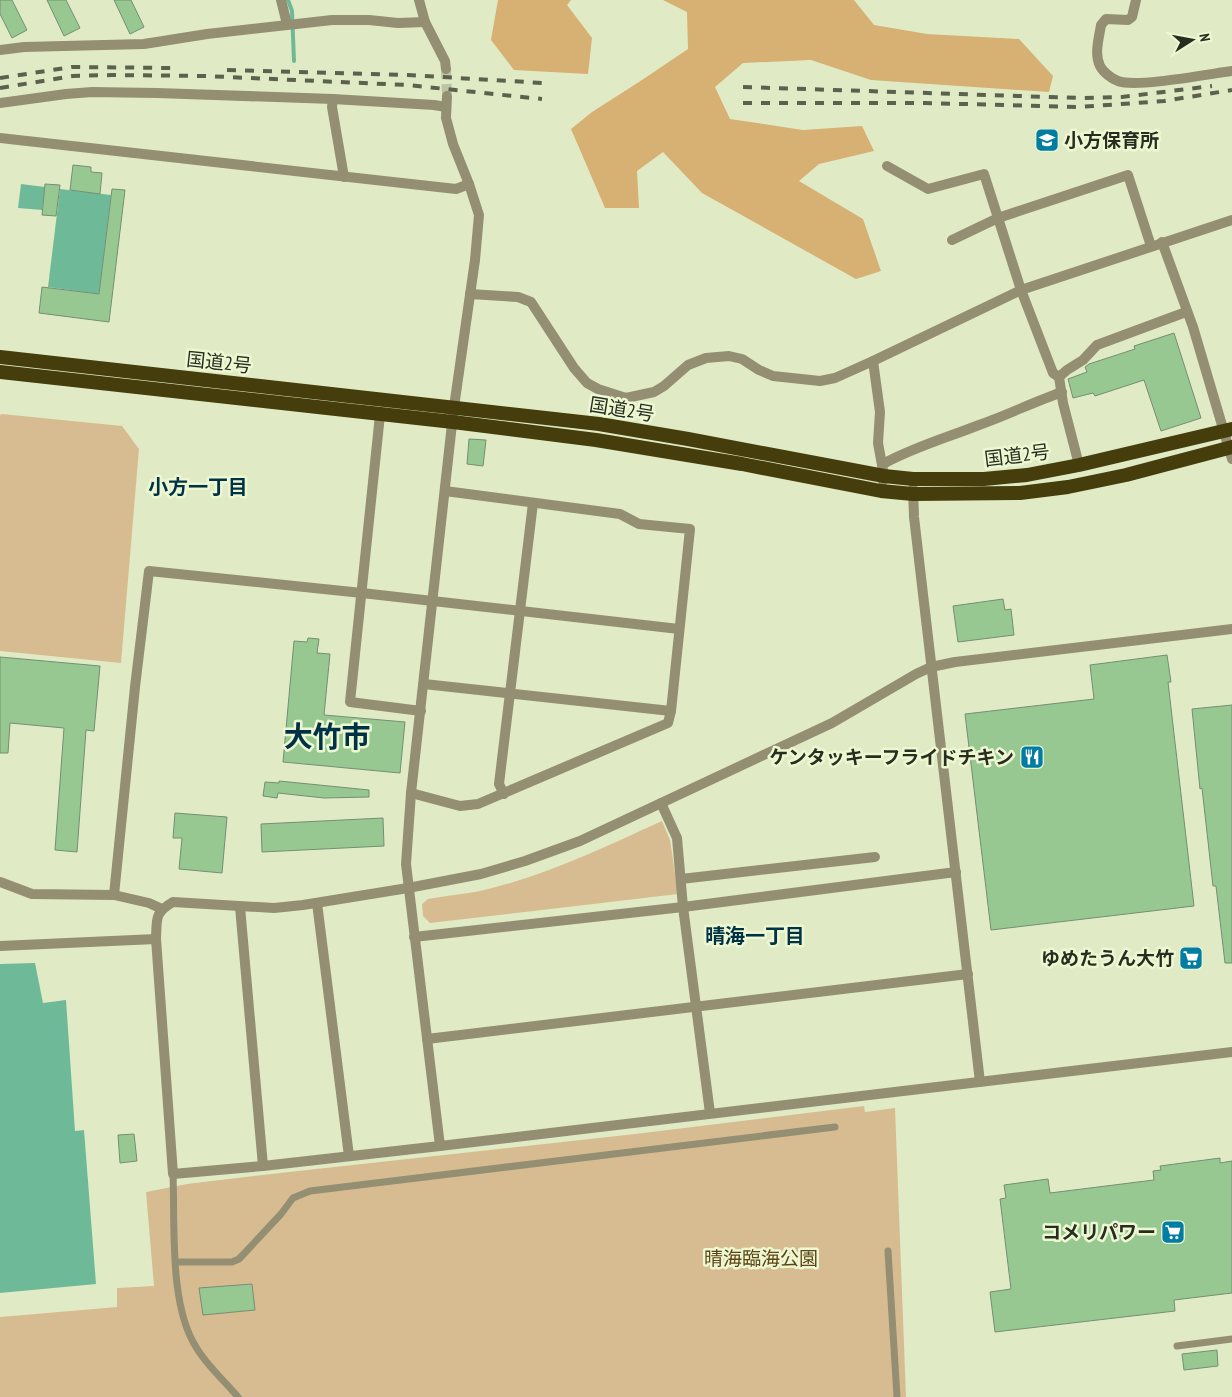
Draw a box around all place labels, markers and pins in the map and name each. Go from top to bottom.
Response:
school or university icon: 小方保育所 [1034,127,1060,153]
place label: 小方保育所 [1064,128,1159,152]
restaurant icon: ケンタッキーフライドチキン [1019,744,1045,770]
place label: ケンタッキーフライドチキン [769,745,1014,769]
supermarket icon: ゆめたうん大竹 [1178,945,1204,971]
place label: ゆめたうん大竹 [1041,946,1174,970]
supermarket icon: コメリパワー [1160,1219,1186,1245]
place label: コメリパワー [1042,1220,1156,1244]

